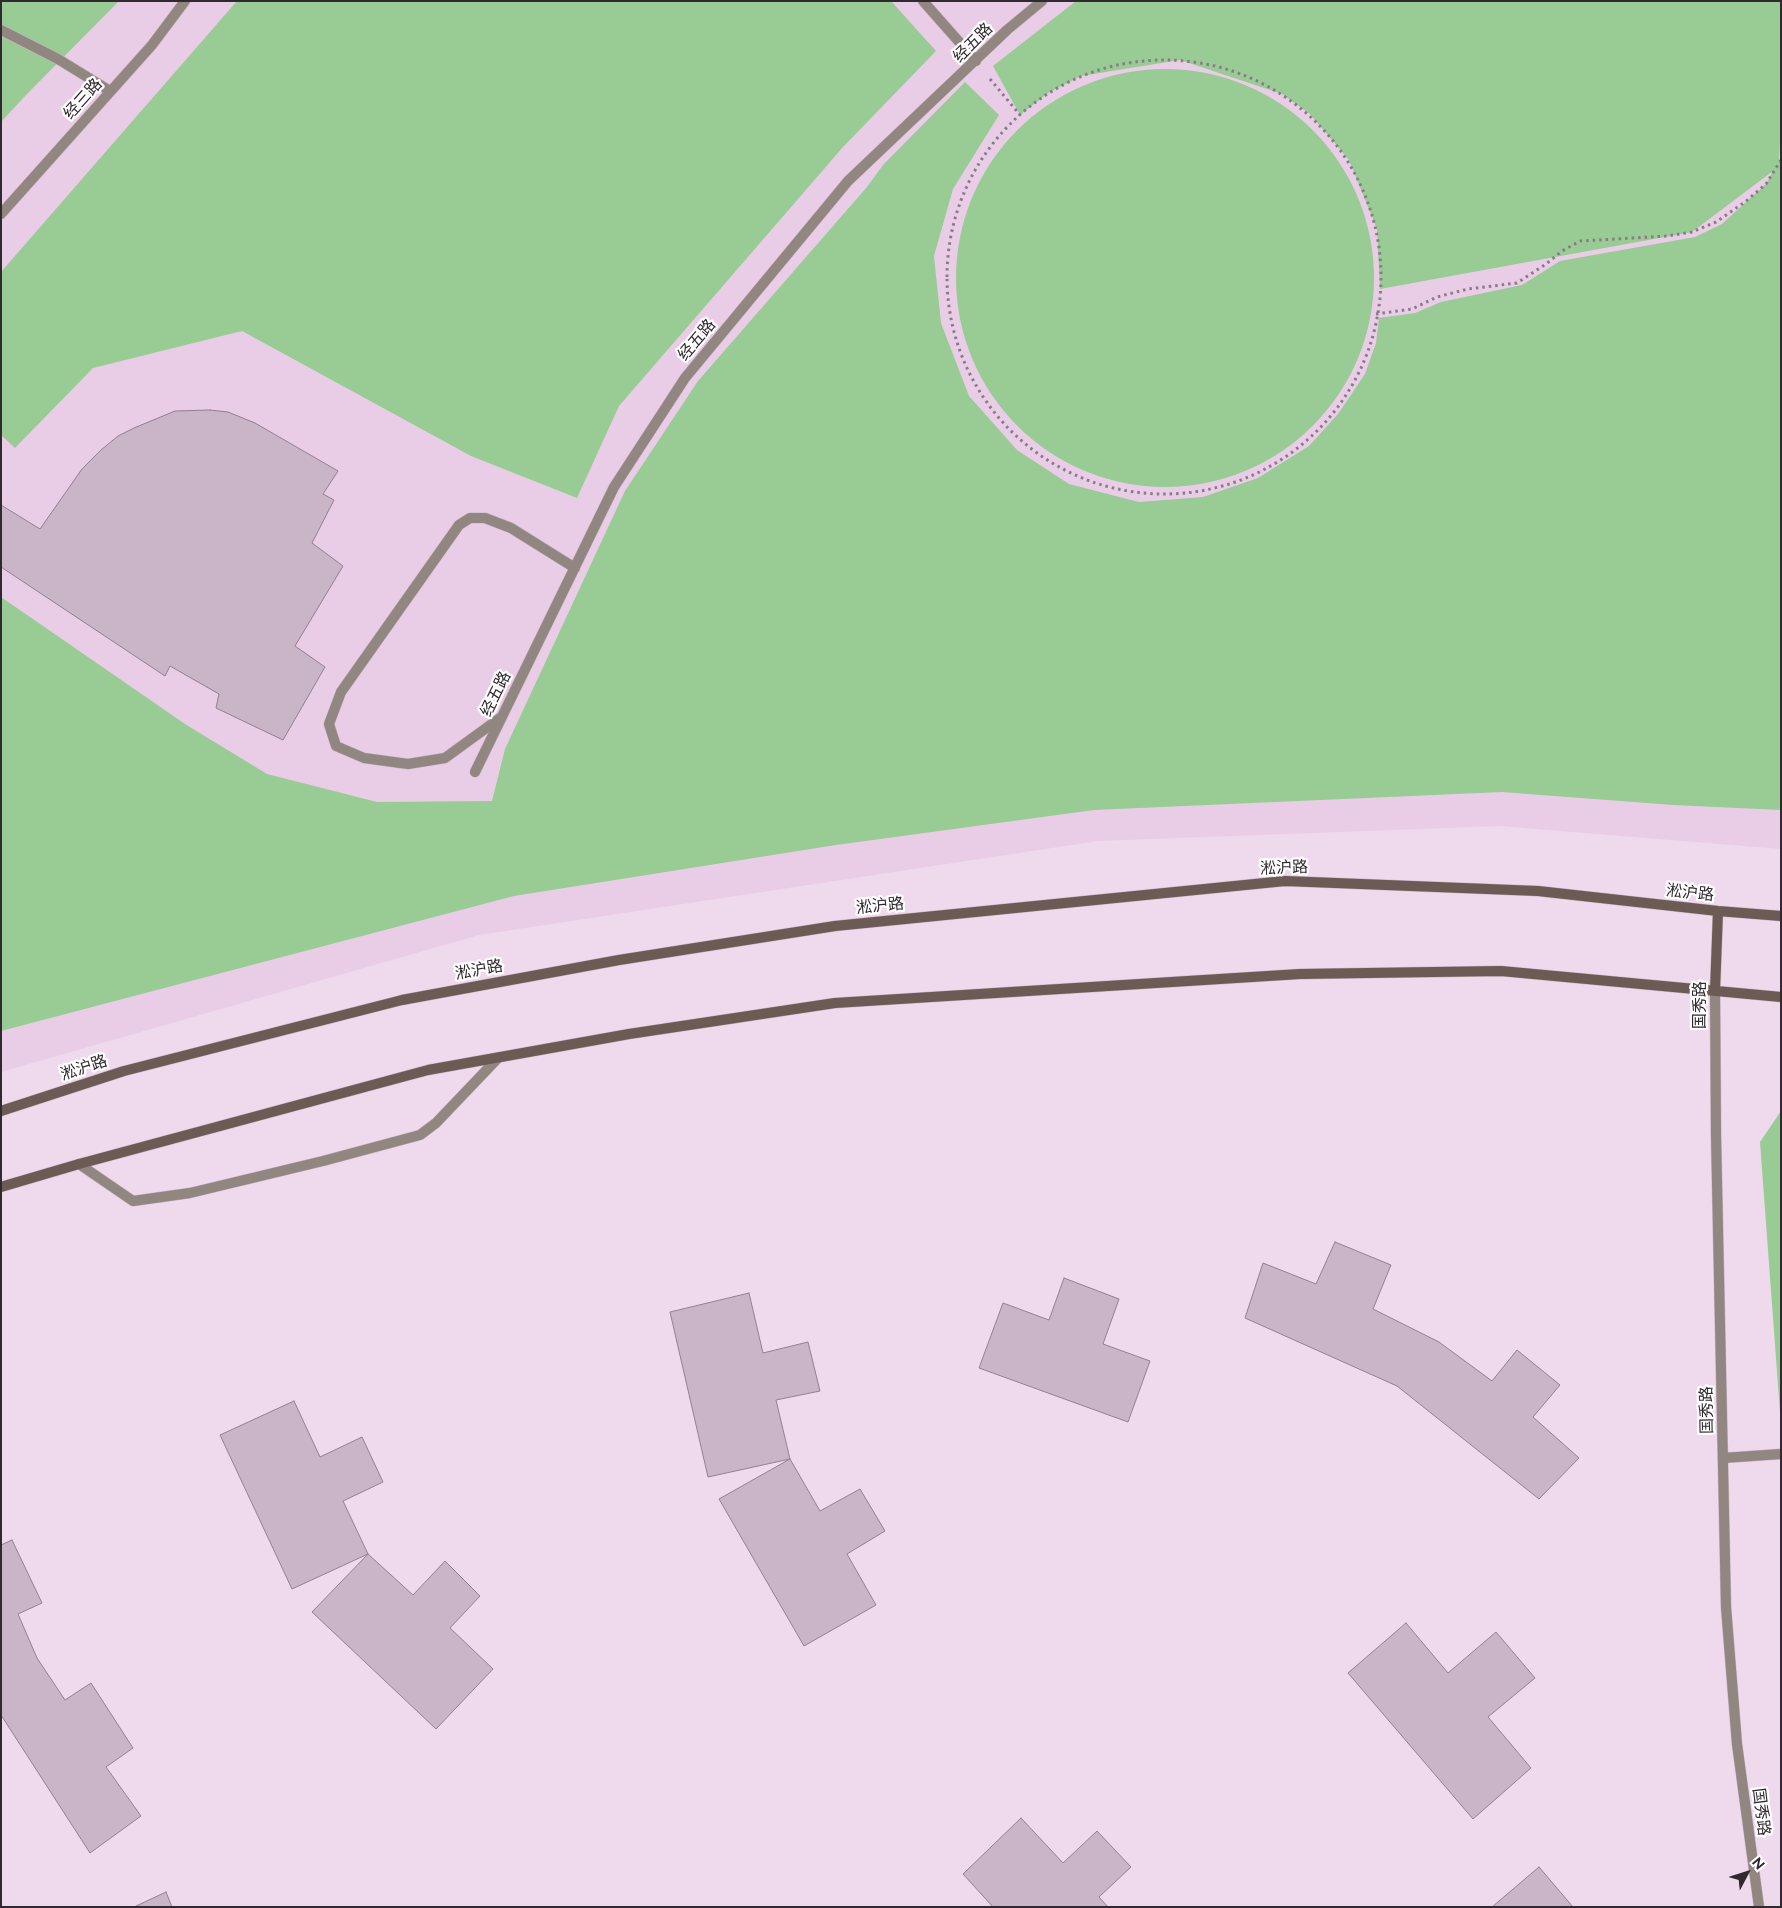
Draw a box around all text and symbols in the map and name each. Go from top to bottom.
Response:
street label: 经五路 [949,19,997,67]
street label: 经三路 [60,75,106,123]
street label: 经五路 [674,315,720,365]
street label: 经五路 [477,668,515,720]
street label: 淞沪路 [1260,858,1308,878]
street label: 淞沪路 [1665,881,1715,905]
street label: 淞沪路 [855,894,905,918]
street label: 淞沪路 [454,956,504,984]
street label: 国秀路 [1690,981,1710,1029]
street label: 淞沪路 [58,1051,110,1085]
street label: 国秀路 [1697,1386,1717,1434]
street label: 国秀路 [1749,1787,1773,1837]
north arrow [1722,1848,1772,1898]
text: N [1749,1854,1768,1873]

